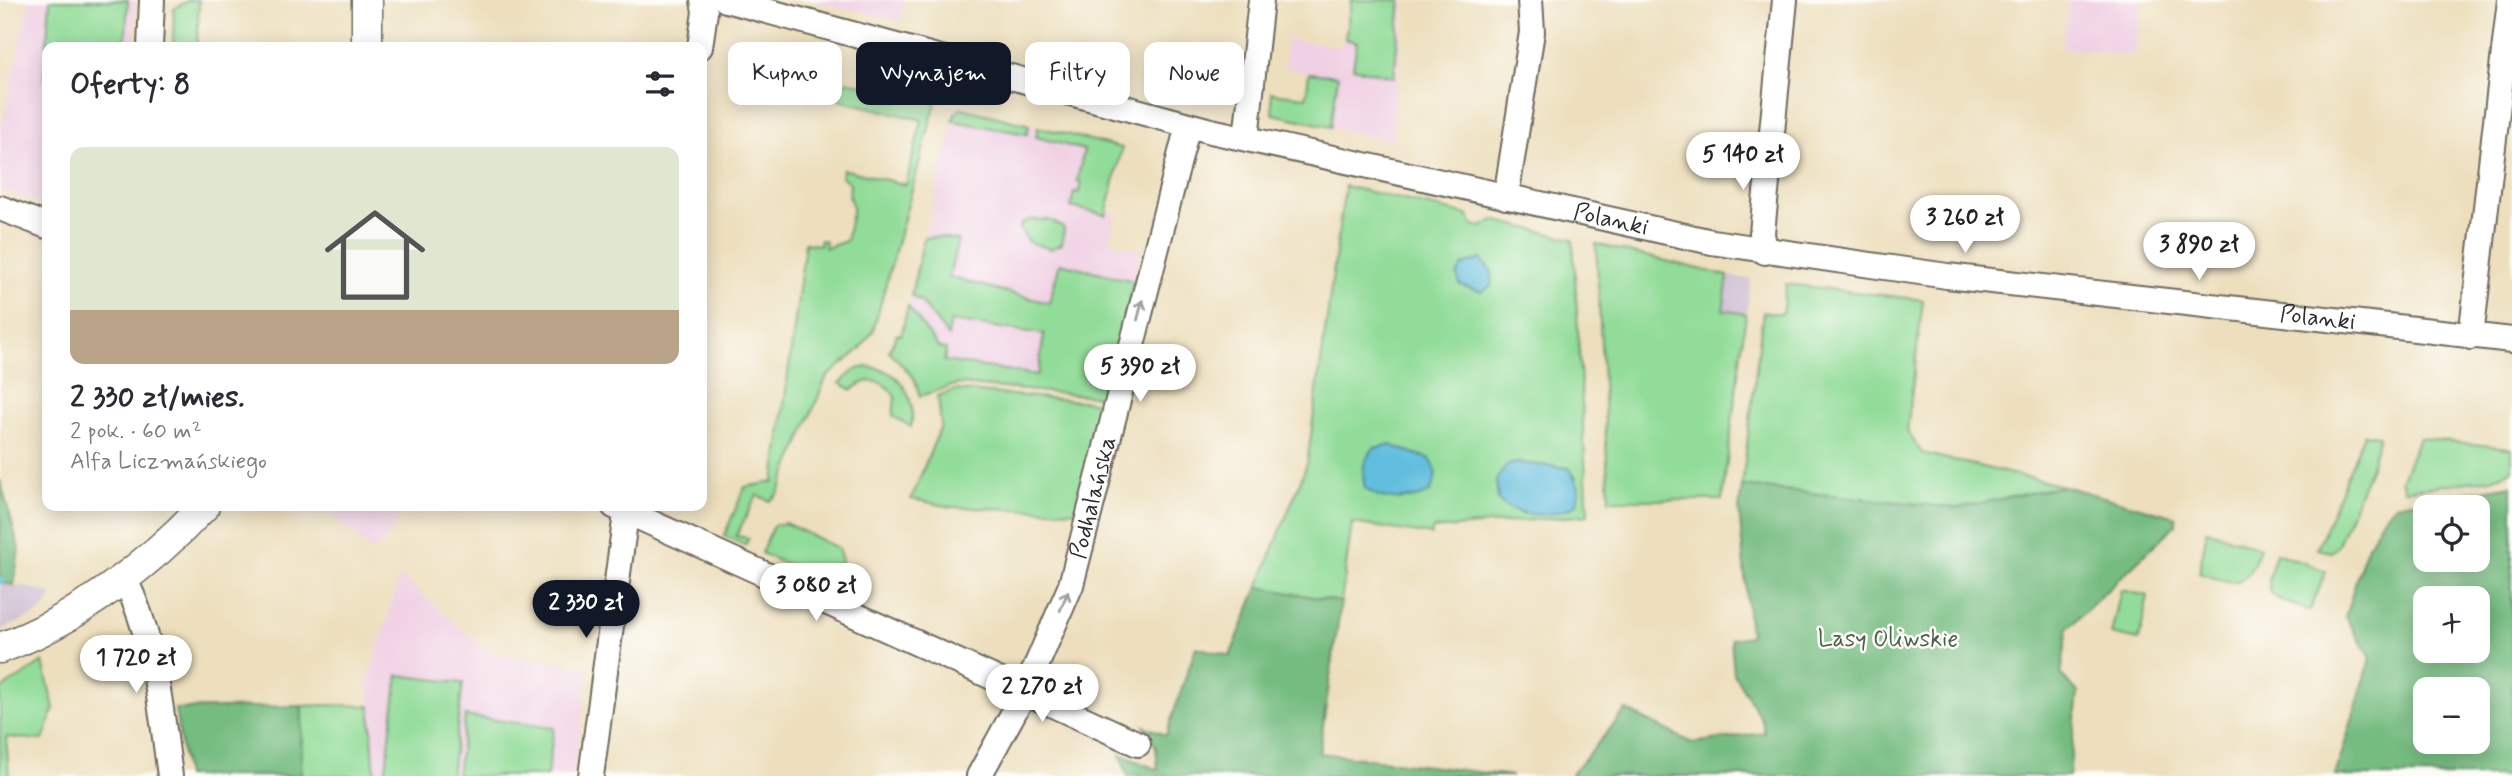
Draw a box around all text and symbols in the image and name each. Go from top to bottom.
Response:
chip: Kupno [728,42,842,105]
chip: Wynajem [856,42,1011,105]
chip: Filtry [1025,42,1130,105]
chip: Nowe [1144,42,1244,105]
text: Oferty: 8 [70,65,190,104]
icon: filters [641,65,679,103]
pin: 5 140 zł [1671,132,1815,192]
text: 5 140 zł [1702,140,1784,170]
icon: home [312,192,438,318]
street label: Polanki [1571,196,1651,243]
pin: 3 260 zł [1893,196,2037,255]
text: 3 260 zł [1926,203,2004,233]
pin: 3 890 zł [2127,222,2271,282]
text: 3 890 zł [2159,230,2239,260]
street label: Polanki [2278,298,2357,338]
one-way arrow [1134,299,1147,322]
pin: 5 390 zł [1068,344,1212,404]
text: 5 390 zł [1100,352,1180,382]
text: 2 330 zł/mies. [70,378,245,417]
text: 2 pok. · 60 m² [70,417,202,447]
street label: Podhalańska [1063,433,1124,562]
text: Alfa Liczmańskiego [70,447,267,477]
map controls [2413,495,2490,754]
button: locate [2413,495,2490,572]
pin: 3 080 zł [744,564,888,623]
text: 3 080 zł [776,571,856,601]
pin: 2 330 zł [514,580,658,640]
button: + [2413,586,2490,663]
text: 2 330 zł [549,588,623,618]
one-way arrow [1059,591,1072,613]
park label: Lasy Oliwskie [1818,624,1958,655]
pin: 1 720 zł [64,636,208,695]
text: 1 720 zł [96,643,176,673]
pin: 2 270 zł [970,664,1114,724]
text: 2 270 zł [1002,672,1082,702]
button: − [2413,677,2490,754]

